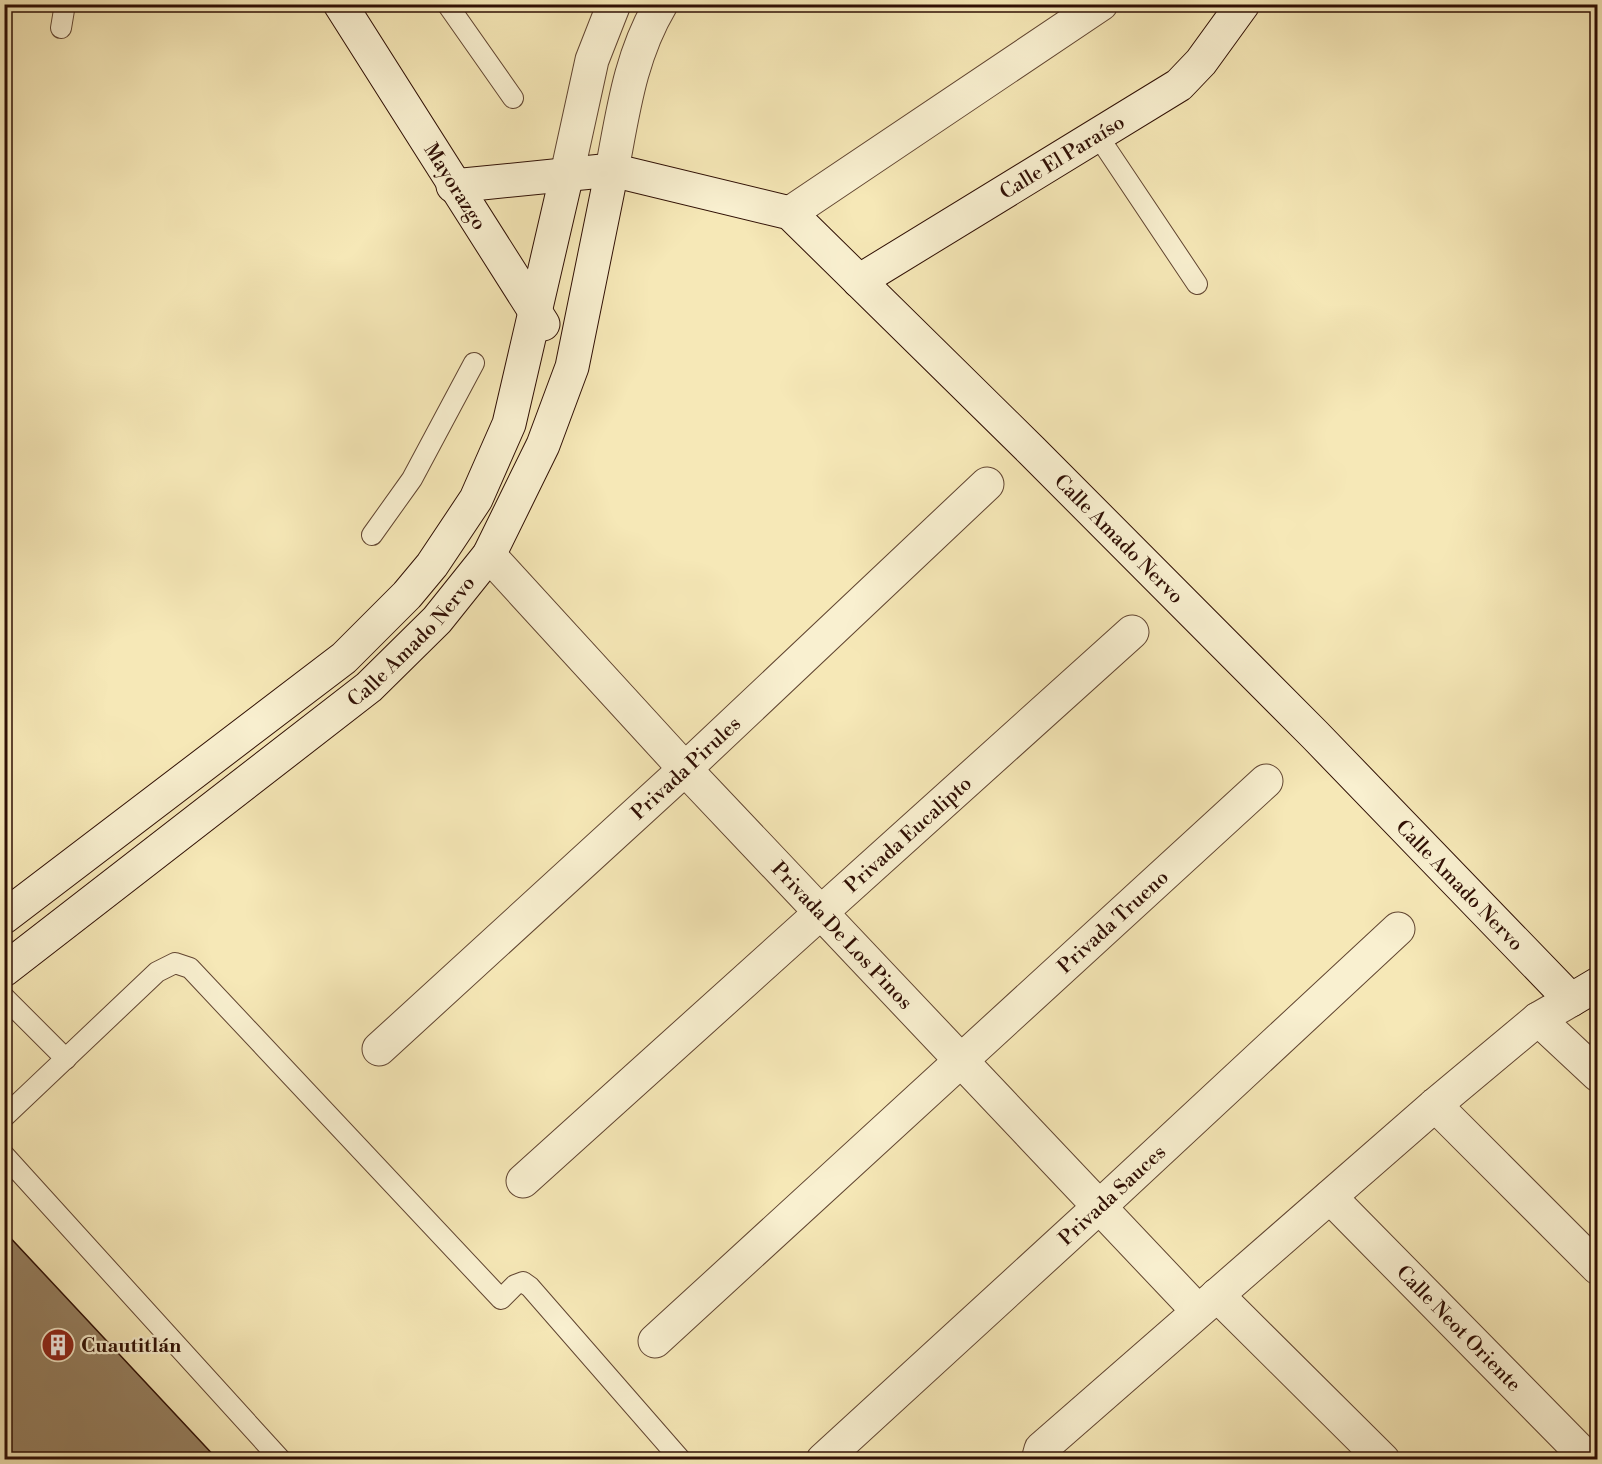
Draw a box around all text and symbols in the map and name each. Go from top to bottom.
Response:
street label: Calle El Paraíso [996,110,1130,206]
street label: Mayorazgo [418,139,491,235]
street label: Calle Amado Nervo [1048,470,1188,610]
street label: Calle Amado Nervo [343,572,481,713]
street label: Privada Pirules [627,712,747,826]
street label: Privada Eucalipto [840,772,978,899]
street label: Calle Amado Nervo [1390,815,1528,957]
street label: Privada De Los Pinos [765,857,917,1015]
street label: Privada Trueno [1053,865,1175,980]
street label: Privada Sauces [1054,1140,1172,1252]
street label: Calle Neot Oriente [1390,1261,1526,1398]
building icon: Cuautitlán [40,1327,76,1363]
place label: Cuautitlán [81,1334,182,1359]

